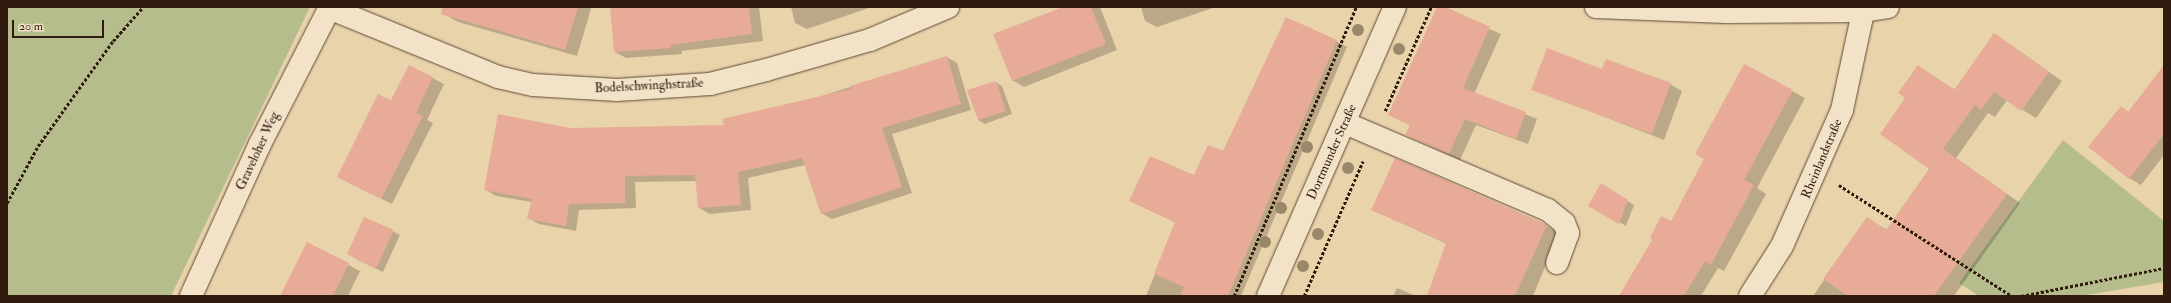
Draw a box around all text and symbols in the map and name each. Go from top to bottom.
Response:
scale bar [14,12,106,38]
text: 20 m [19,19,43,34]
street label: Bodelschwinghstraße [594,75,704,97]
street label: Dortmunder Straße [1304,102,1360,202]
street label: Graveloher Weg [233,109,283,193]
street label: Rheinlandstraße [1798,117,1846,201]

